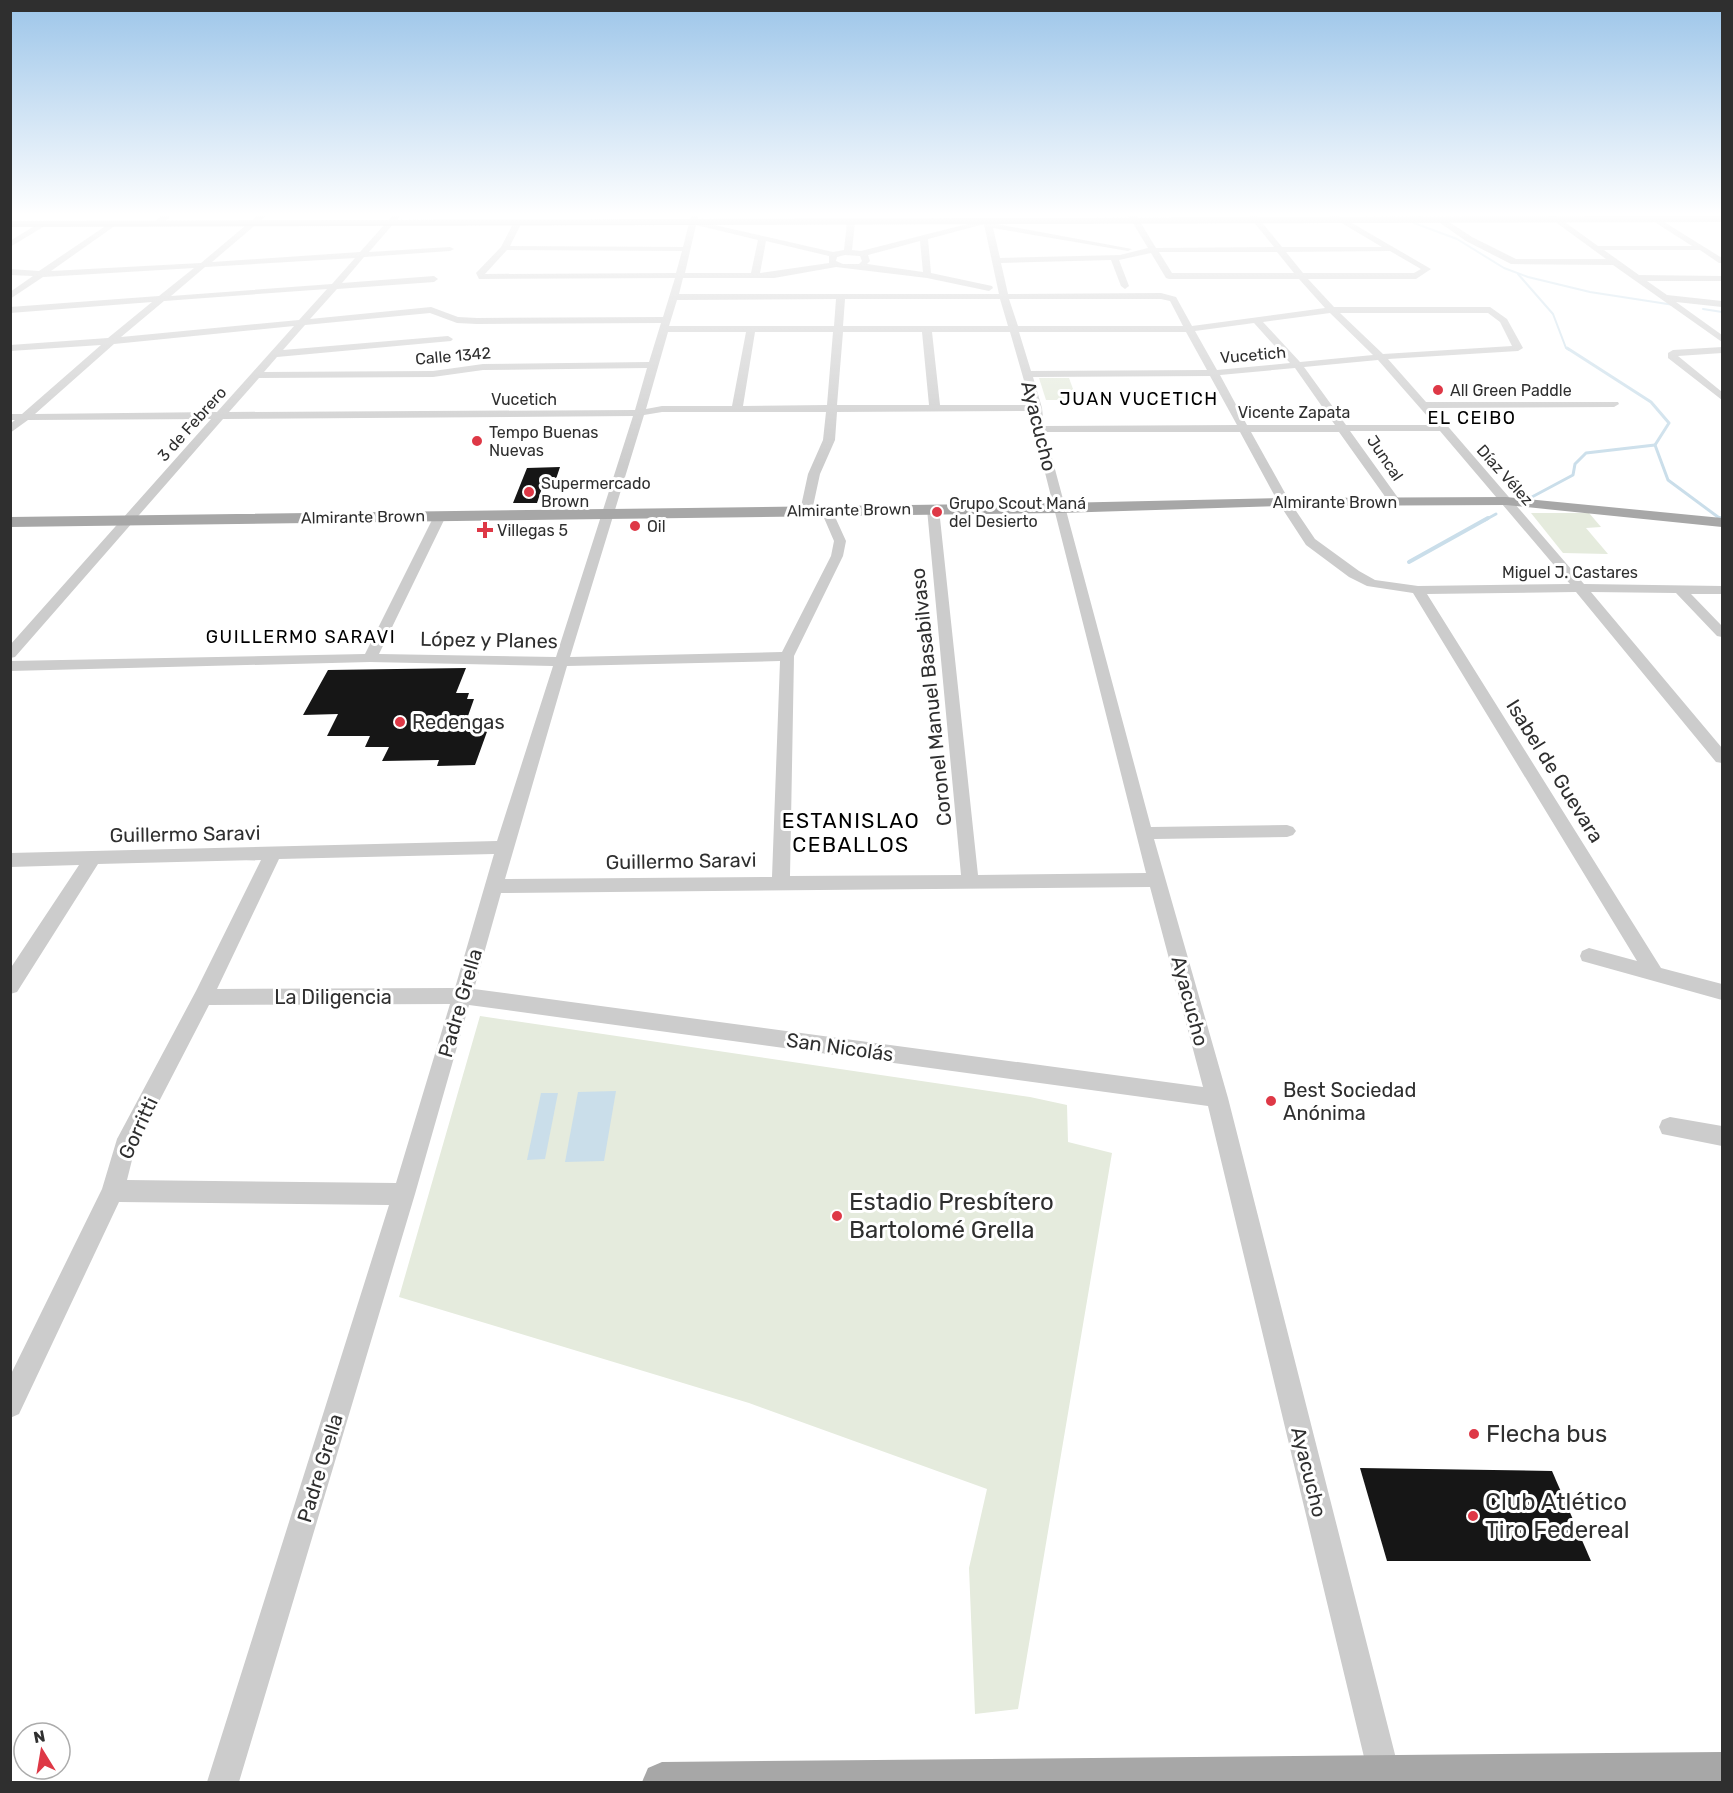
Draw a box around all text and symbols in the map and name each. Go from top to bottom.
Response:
street label: Calle 1342 [414,343,492,369]
street label: Vucetich [1219,343,1287,367]
street label: Ayacucho [1016,378,1062,474]
place label: All Green Paddle [1450,381,1572,400]
street label: 3 de Febrero [154,383,230,465]
marker: All Green Paddle [1431,383,1445,397]
district label: JUAN VUCETICH [1059,388,1219,410]
street label: Vucetich [491,390,557,409]
street label: Vicente Zapata [1238,403,1350,422]
district label: EL CEIBO [1427,407,1517,429]
place label: Tempo Buenas Nuevas [489,423,599,460]
street label: Juncal [1363,432,1407,484]
marker: Tempo Buenas Nuevas [470,434,484,448]
street label: Díaz Vélez [1473,441,1537,509]
place label: Supermercado Brown [541,474,651,511]
marker: Supermercado Brown [522,485,536,499]
street label: Almirante Brown [1273,493,1397,512]
place label: Grupo Scout Maná del Desierto [949,494,1086,531]
street label: Almirante Brown [787,499,911,521]
marker: Grupo Scout Maná del Desierto [930,505,944,519]
street label: Almirante Brown [301,506,425,528]
place label: Oil [647,517,666,536]
marker: Oil [628,519,642,533]
place label: Villegas 5 [497,521,568,540]
marker: Villegas 5 [478,523,492,537]
street label: Miguel J. Castares [1502,563,1638,582]
street label: Coronel Manuel Basabilvaso [906,567,956,827]
district label: GUILLERMO SARAVI [206,626,396,648]
street label: López y Planes [420,627,558,653]
street label: Isabel de Guevara [1501,695,1609,847]
place label: Redengas [412,710,505,734]
marker: Redengas [393,715,407,729]
district label: ESTANISLAO CEBALLOS [782,808,920,857]
street label: Guillermo Saravi [109,821,261,847]
street label: Guillermo Saravi [605,848,757,874]
street label: Padre Grella [433,946,487,1060]
street label: Ayacucho [1166,953,1214,1049]
street label: La Diligencia [274,985,392,1009]
street label: San Nicolás [785,1028,895,1066]
place label: Best Sociedad Anónima [1283,1078,1416,1125]
street label: Gorritti [113,1093,163,1163]
marker: Best Sociedad Anónima [1264,1094,1278,1108]
place label: Estadio Presbítero Bartolomé Grella [849,1188,1054,1244]
marker: Estadio Presbítero Bartolomé Grella [830,1209,844,1223]
street label: Padre Grella [292,1411,348,1525]
place label: Flecha bus [1486,1420,1607,1448]
street label: Ayacucho [1286,1424,1332,1520]
marker: Flecha bus [1467,1427,1481,1441]
place label: Club Atlético Tiro Federeal [1485,1488,1630,1544]
marker: Club Atlético Tiro Federeal [1466,1509,1480,1523]
north arrow [12,1721,72,1781]
text: N [32,1726,47,1747]

